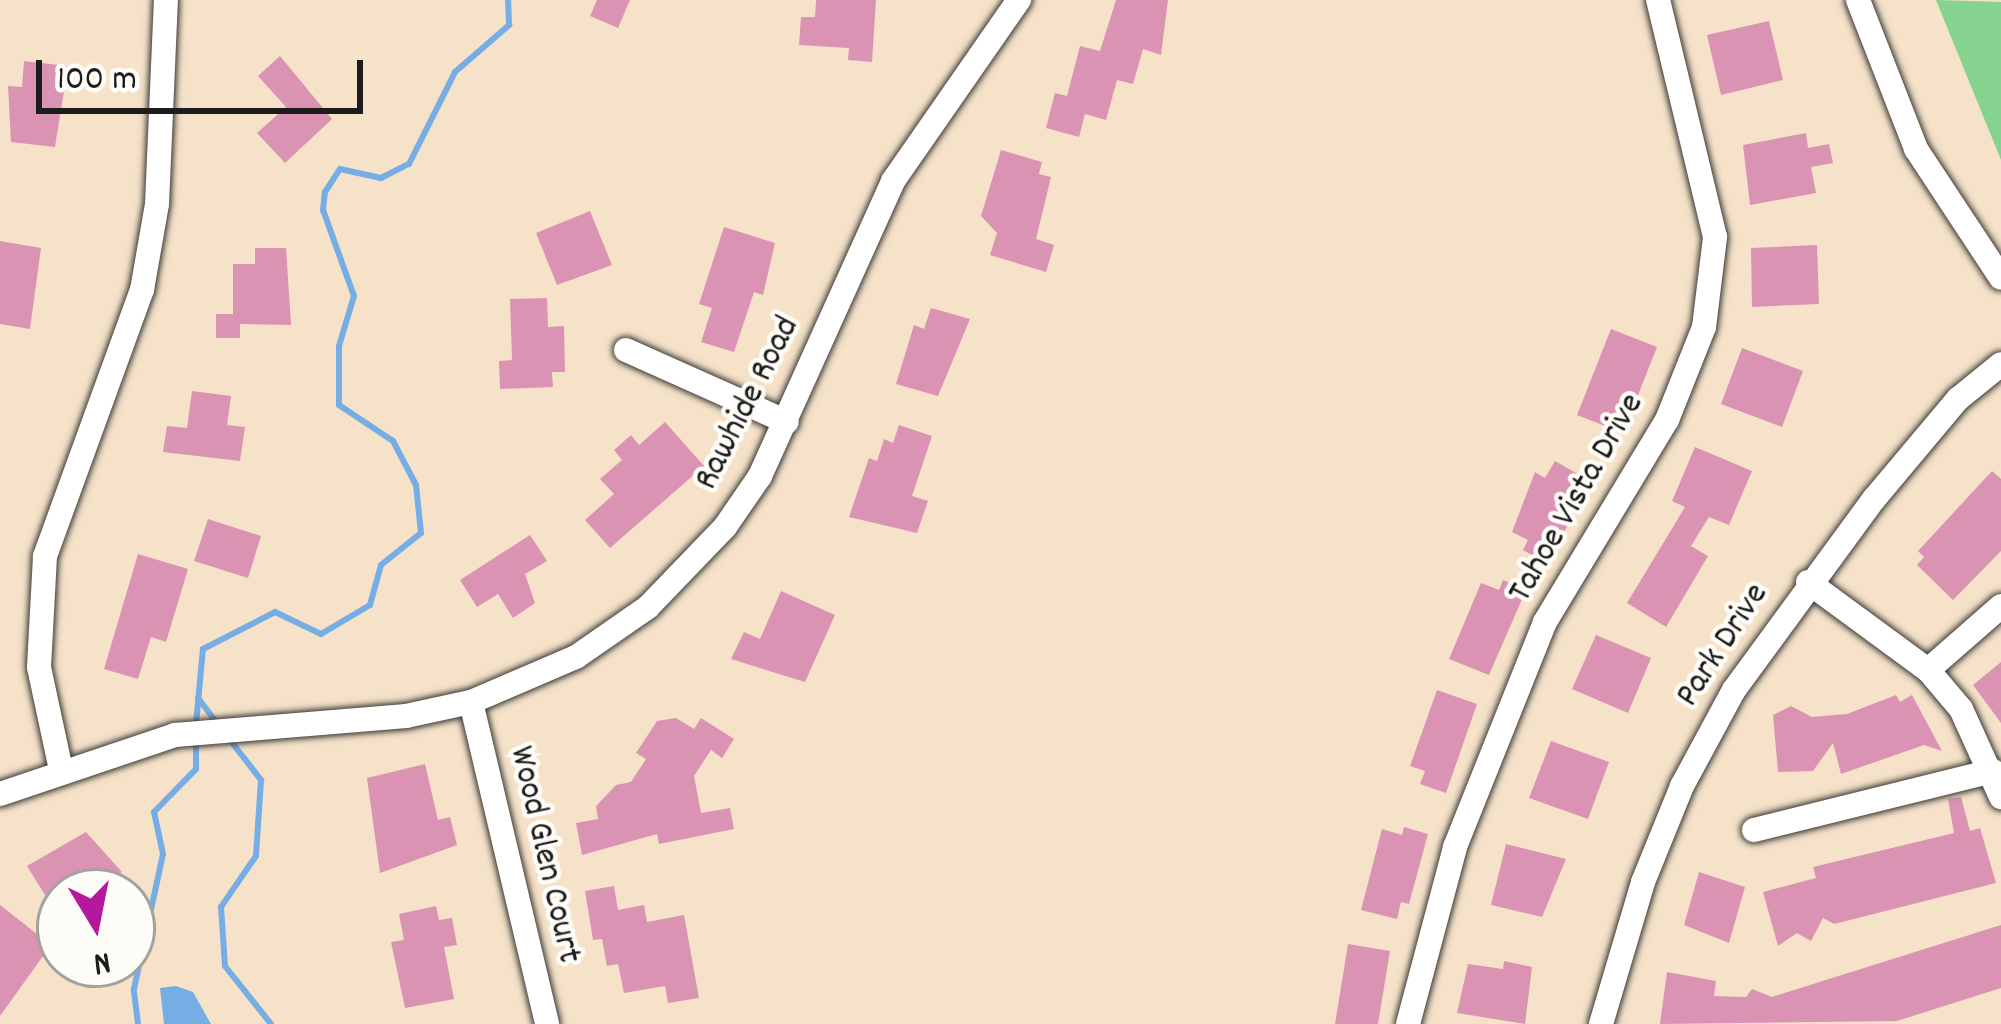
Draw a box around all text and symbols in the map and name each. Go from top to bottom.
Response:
scale bar [42,36,369,110]
text: 100 m [57,55,137,107]
street label: Rawhide Road [687,310,811,498]
street label: Tahoe Vista Drive [1501,387,1655,611]
street label: Park Drive [1668,576,1780,716]
street label: Wood Glen Court [497,742,589,968]
north arrow [36,868,156,988]
text: N [90,936,114,986]

